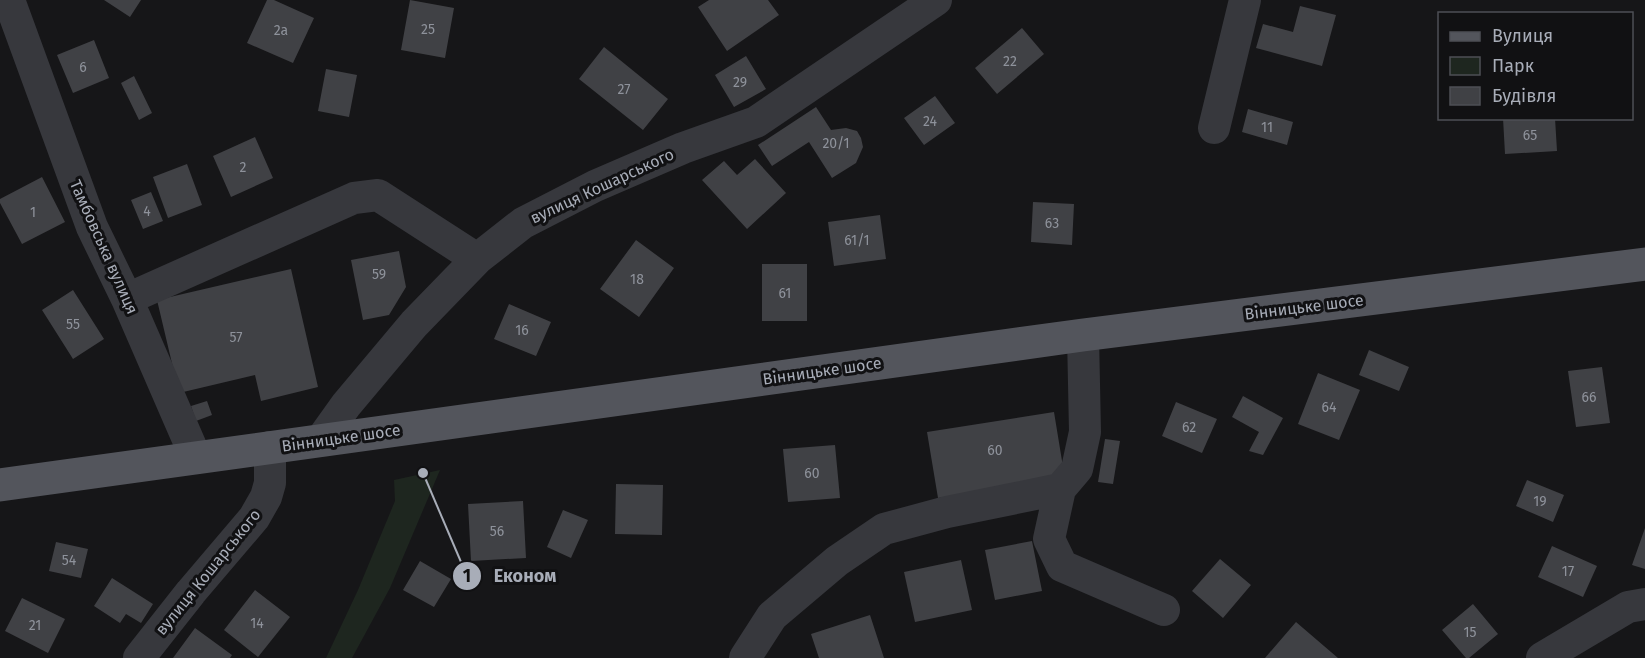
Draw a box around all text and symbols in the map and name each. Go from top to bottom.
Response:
legend [1438,12,1633,120]
house number: 25 [421,21,435,38]
house number: 2а [274,22,288,39]
text: Вулиця [1492,25,1553,47]
house number: 22 [1003,53,1017,70]
text: Парк [1492,55,1535,77]
house number: 6 [79,59,87,76]
house number: 29 [733,74,747,91]
house number: 27 [617,81,631,98]
text: Будівля [1492,85,1556,107]
house number: 24 [923,113,938,130]
house number: 11 [1261,119,1273,136]
house number: 65 [1523,127,1537,144]
house number: 20/1 [822,135,850,152]
street label: вулиця Кошарського [527,144,677,228]
house number: 2 [240,159,247,176]
street label: Тамбовська вулиця [66,177,142,317]
house number: 4 [143,203,151,220]
house number: 1 [30,204,36,221]
house number: 63 [1045,215,1059,232]
house number: 61/1 [844,232,870,249]
house number: 59 [372,266,386,283]
house number: 18 [630,271,644,288]
house number: 61 [779,285,791,302]
street label: Вінницьке шосе [1243,290,1365,324]
house number: 55 [66,316,80,333]
house number: 16 [515,322,529,339]
house number: 57 [230,329,242,346]
street label: Вінницьке шосе [761,353,883,389]
house number: 66 [1582,389,1596,406]
house number: 64 [1322,399,1337,416]
house number: 62 [1182,419,1196,436]
street label: Вінницьке шосе [280,420,402,456]
house number: 60 [987,442,1003,459]
house number: 60 [804,465,820,482]
house number: 19 [1533,493,1547,510]
street label: вулиця Кошарського [151,505,265,639]
house number: 56 [490,523,504,540]
house number: 54 [62,552,77,569]
callout: Економ [452,558,569,594]
house number: 17 [1562,563,1574,580]
text: 1 [463,565,471,587]
text: Економ [494,565,556,587]
house number: 14 [250,615,264,632]
house number: 21 [29,617,41,634]
house number: 15 [1463,624,1477,641]

